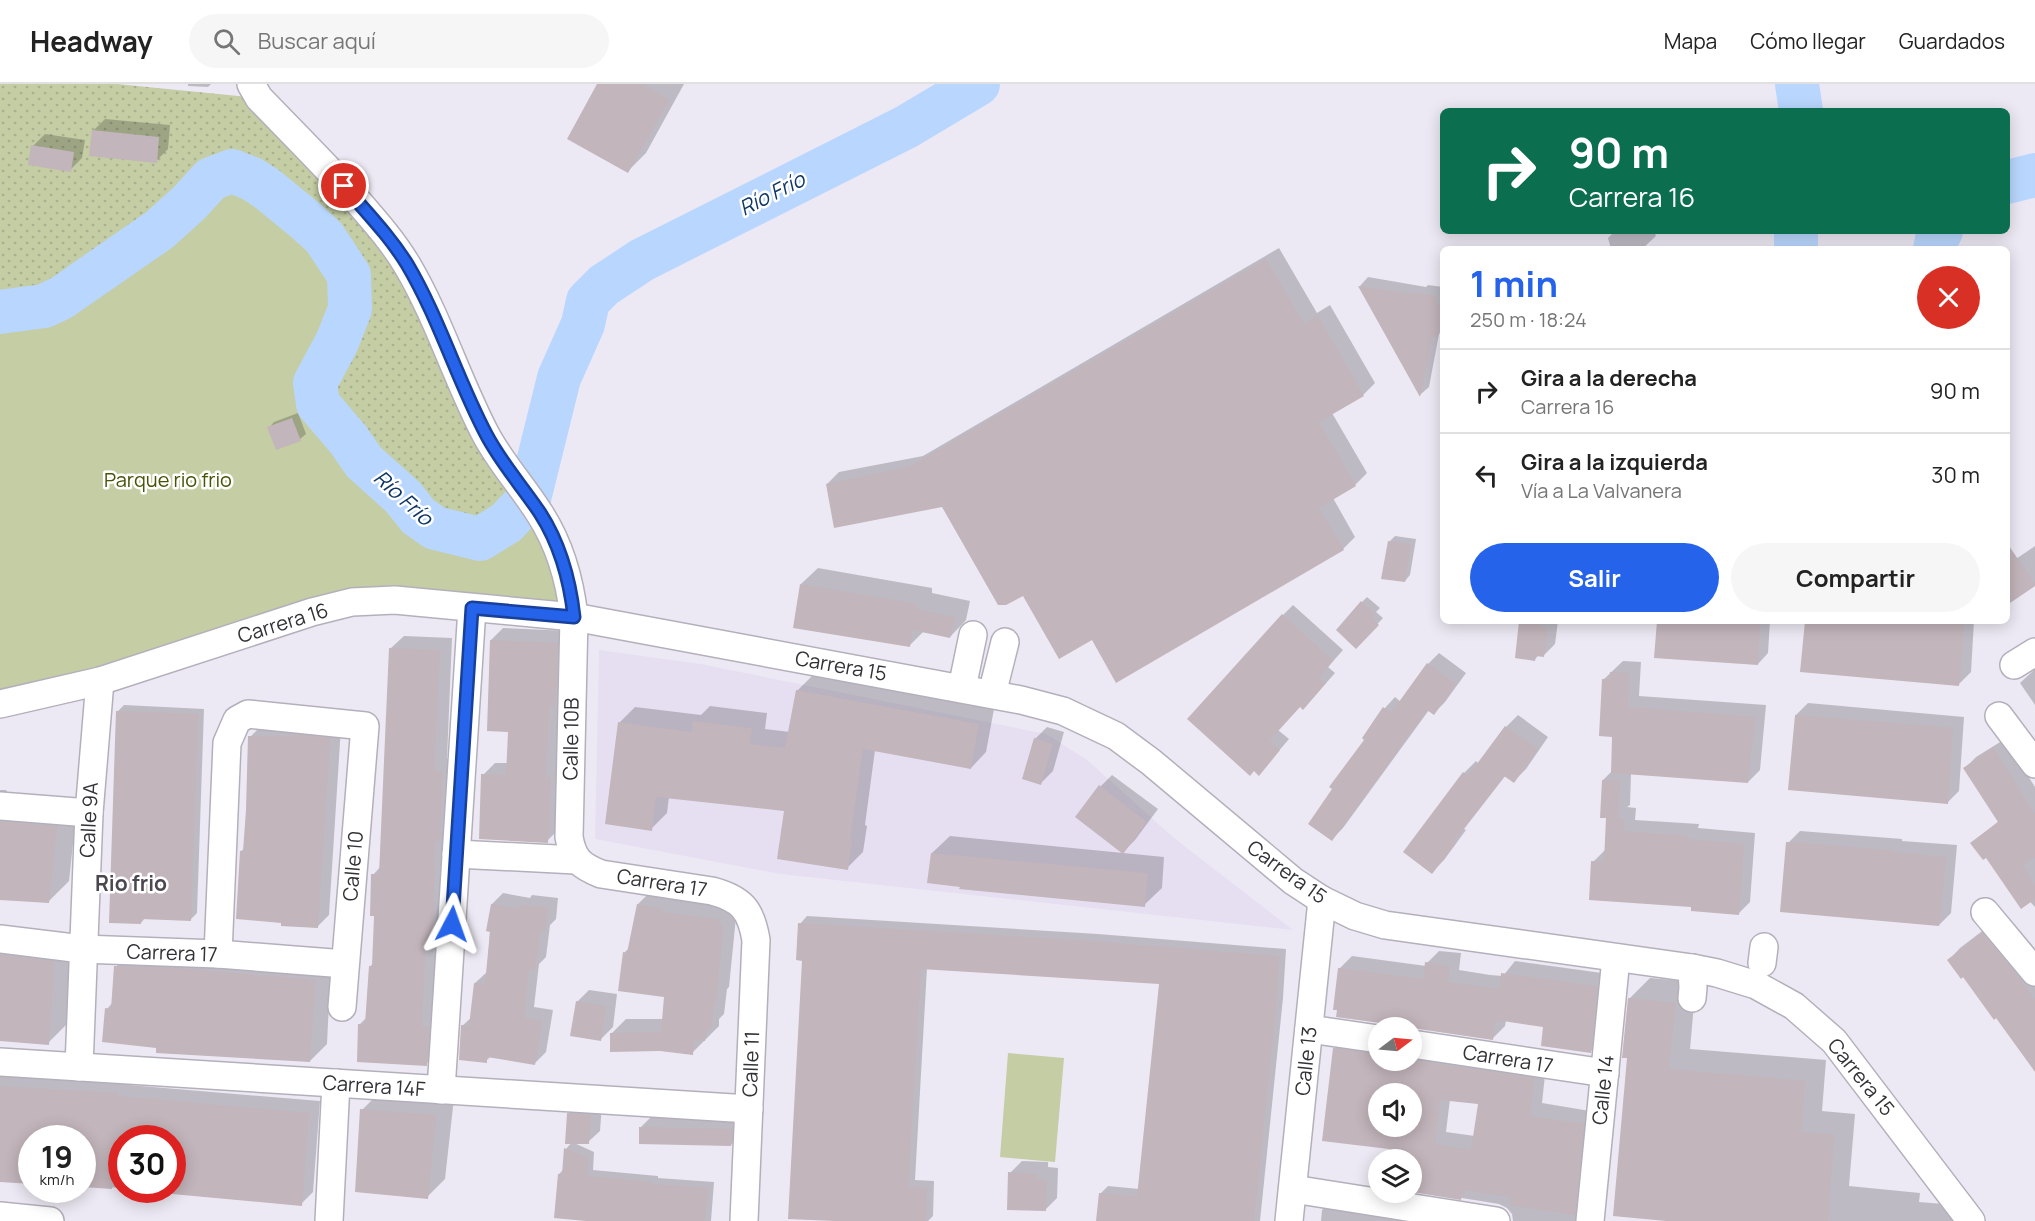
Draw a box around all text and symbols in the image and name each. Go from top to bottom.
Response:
search box [189,14,609,68]
text: Headway [30,22,153,60]
icon: search [210,25,243,58]
text: Buscar aquí [258,26,376,56]
text: Mapa [1664,27,1717,55]
text: Cómo llegar [1750,27,1866,55]
text: Guardados [1899,27,2005,55]
text: 90 m [1569,123,1669,181]
icon: right [1470,132,1548,210]
pin [318,160,369,211]
water label: Río Frío [734,164,811,222]
icon: arrive [327,169,360,202]
text: Carrera 16 [1569,178,1695,215]
text: 1 min [1470,259,1558,308]
button: close [1917,266,1980,329]
text: 250 m · 18:24 [1470,306,1587,333]
text: Gira a la derecha [1521,363,1697,393]
icon: right [1470,375,1503,408]
text: 90 m [1930,376,1980,406]
text: Carrera 16 [1521,393,1614,420]
text: Gira a la izquierda [1521,447,1708,477]
icon: left [1470,459,1503,492]
text: 30 m [1931,460,1980,490]
water label: Río Frío [368,463,440,532]
park label: Parque rio frio [104,466,232,493]
text: Vía a La Valvanera [1521,477,1682,504]
button: Salir [1470,543,1719,612]
button: Compartir [1731,543,1980,612]
street label: Carrera 16 [234,596,331,649]
street label: Carrera 15 [793,644,889,687]
street label: Calle 10B [556,697,585,781]
street label: Calle 9A [73,781,104,858]
street label: Calle 10 [336,830,369,902]
street label: Carrera 15 [1242,833,1333,910]
street label: Carrera 17 [615,862,709,903]
district label: Rio frio [95,869,167,897]
position arrow [420,892,484,956]
street label: Carrera 17 [126,937,218,968]
north arrow [1368,1017,1422,1071]
map controls [1368,1017,1422,1203]
street label: Calle 13 [1288,1025,1323,1097]
street label: Calle 11 [736,1031,765,1097]
street label: Carrera 15 [1822,1032,1901,1121]
street label: Carrera 17 [1461,1038,1555,1079]
street label: Calle 14 [1585,1054,1620,1126]
street label: Carrera 14F [322,1068,426,1103]
button: sound [1368,1083,1422,1137]
speed limit sign: 30 [108,1125,186,1203]
text: 19 [41,1136,73,1177]
button: layers [1368,1149,1422,1203]
text: km/h [40,1169,74,1190]

